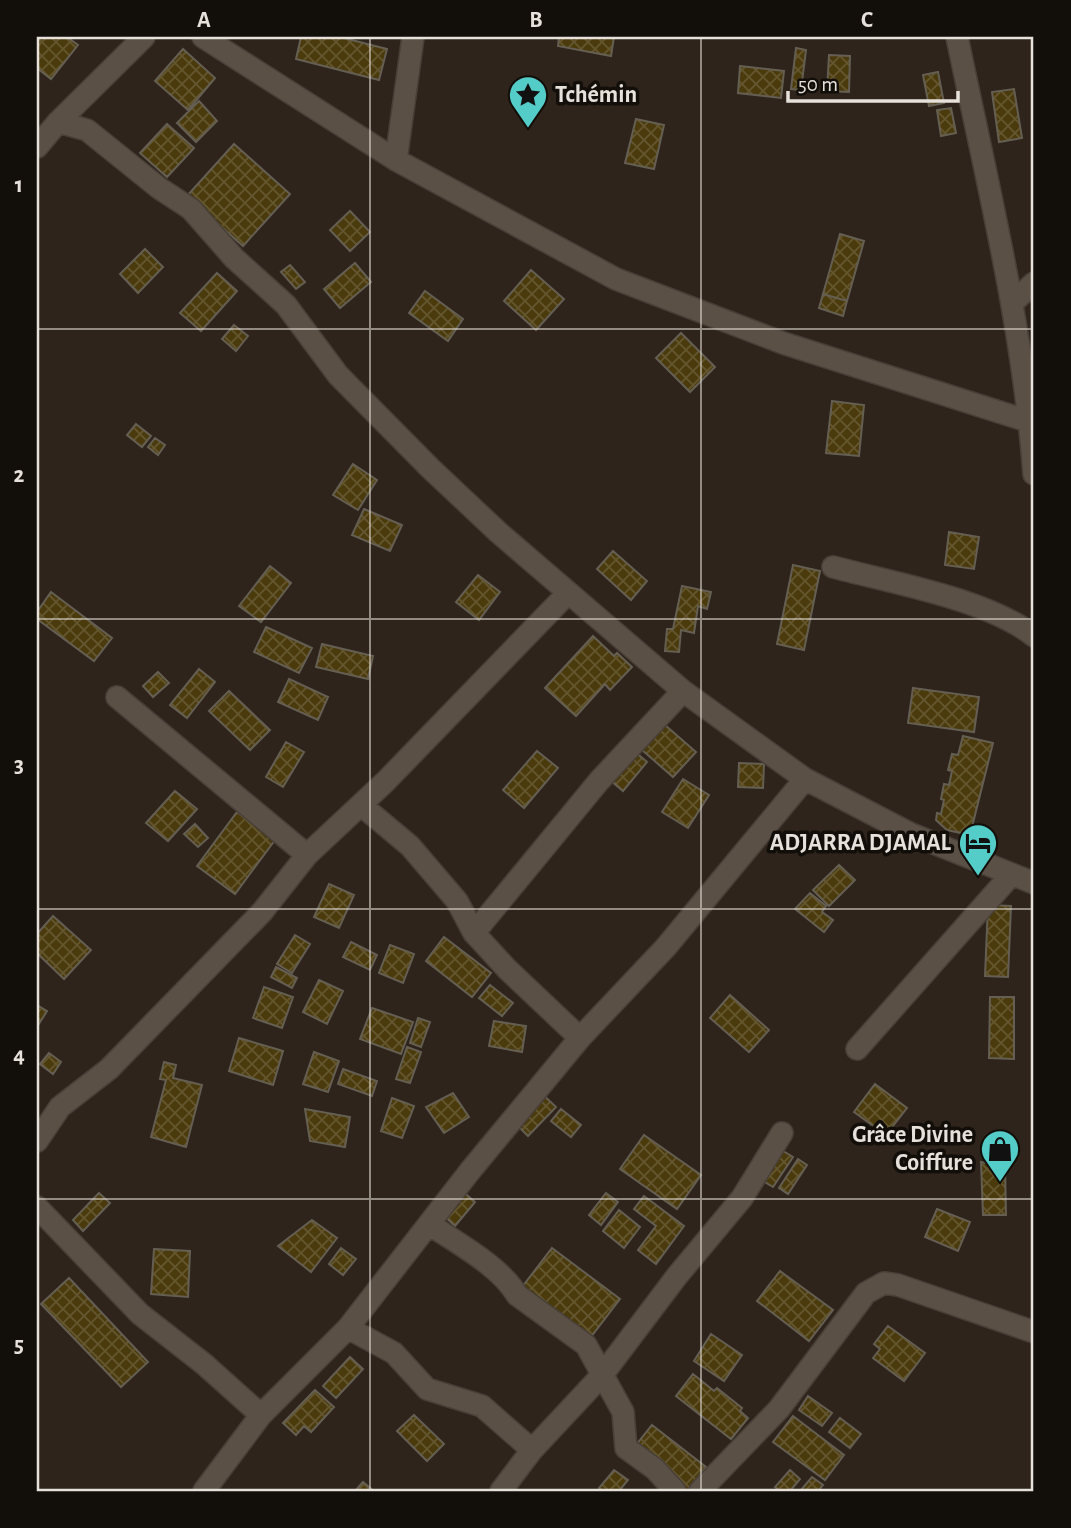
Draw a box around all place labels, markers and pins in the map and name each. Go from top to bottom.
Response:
place icon: Tchémin [507,74,549,129]
place label: Tchémin [555,83,637,107]
hotel icon: ADJARRA DJAMAL [957,822,999,877]
place label: ADJARRA DJAMAL [770,831,952,855]
place label: Grâce Divine Coiffure [852,1123,973,1175]
shop icon: Grâce Divine Coiffure [979,1128,1021,1183]

